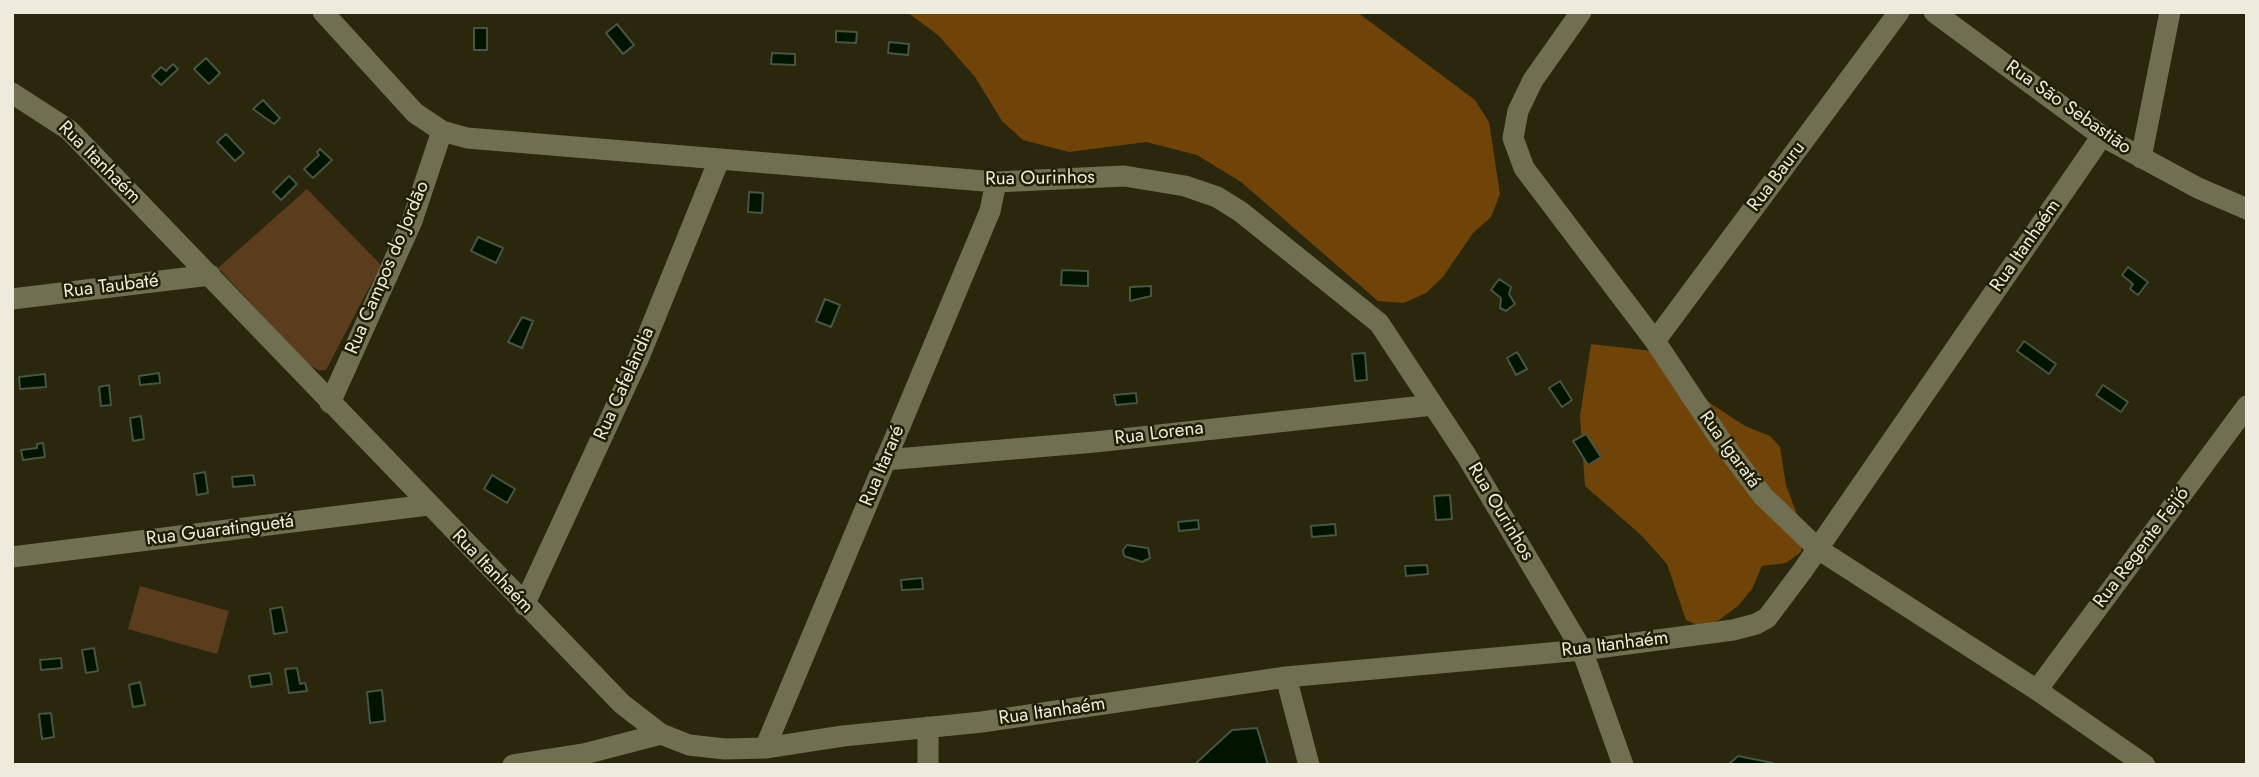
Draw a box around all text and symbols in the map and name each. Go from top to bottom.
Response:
street label: Rua São Sebastião [2001,56,2135,160]
street label: Rua Itanhaém [53,117,145,209]
street label: Rua Bauru [1743,138,1811,216]
street label: Rua Ourinhos [985,167,1095,191]
street label: Rua Campos do Jordão [341,178,435,358]
street label: Rua Itanhaém [1986,195,2066,297]
street label: Rua Taubaté [62,270,160,304]
street label: Rua Cafelândia [590,324,660,444]
street label: Rua Igaratá [1693,407,1765,493]
street label: Rua Lorena [1113,417,1205,451]
street label: Rua Itararé [856,422,910,510]
street label: Rua Ourinhos [1462,459,1538,565]
street label: Rua Regente Feijó [2089,483,2195,613]
street label: Rua Guaratinguetá [145,511,295,551]
street label: Rua Itanhaém [446,525,538,619]
street label: Rua Itanhaém [1560,627,1670,663]
street label: Rua Itanhaém [997,693,1107,731]

